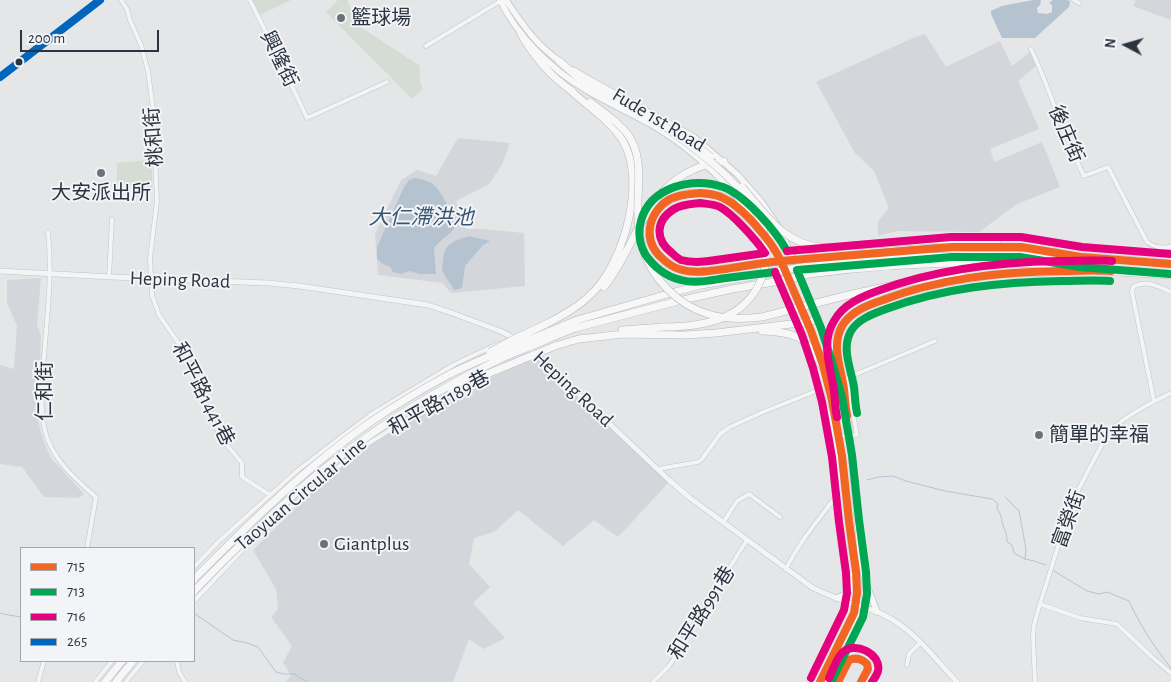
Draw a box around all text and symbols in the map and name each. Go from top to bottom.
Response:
place label: 籃球場 [351,6,411,30]
marker: 籃球場 [335,12,347,24]
scale bar [22,20,161,52]
north arrow [1101,20,1151,70]
street label: 興隆街 [255,27,303,91]
text: 200 m [28,31,65,46]
text: N [1104,38,1119,49]
unlabelled marker [14,57,24,67]
street label: Fude 1st Road [608,83,710,157]
street label: 後庄街 [1043,102,1089,166]
street label: 桃和街 [140,106,168,168]
marker: 大安派出所 [95,167,107,179]
place label: 大安派出所 [51,181,151,205]
water label: 大仁滯洪池 [369,205,473,231]
street label: Heping Road [129,266,231,294]
street label: 和平路1441巷 [167,338,239,450]
street label: Heping Road [528,346,618,432]
street label: 仁和街 [33,361,57,421]
street label: 和平路1189巷 [384,365,494,441]
place label: 簡單的幸福 [1049,423,1149,447]
marker: 簡單的幸福 [1033,429,1045,441]
street label: Taoyuan Circular Line [230,432,372,556]
street label: 富榮街 [1047,487,1091,551]
place label: Giantplus [334,532,409,556]
marker: Giantplus [318,538,330,550]
legend [20,547,195,662]
text: 715 [67,559,85,574]
street label: 和平路991巷 [664,562,740,664]
text: 713 [67,584,85,599]
text: 716 [67,609,85,624]
text: 265 [67,634,87,649]

